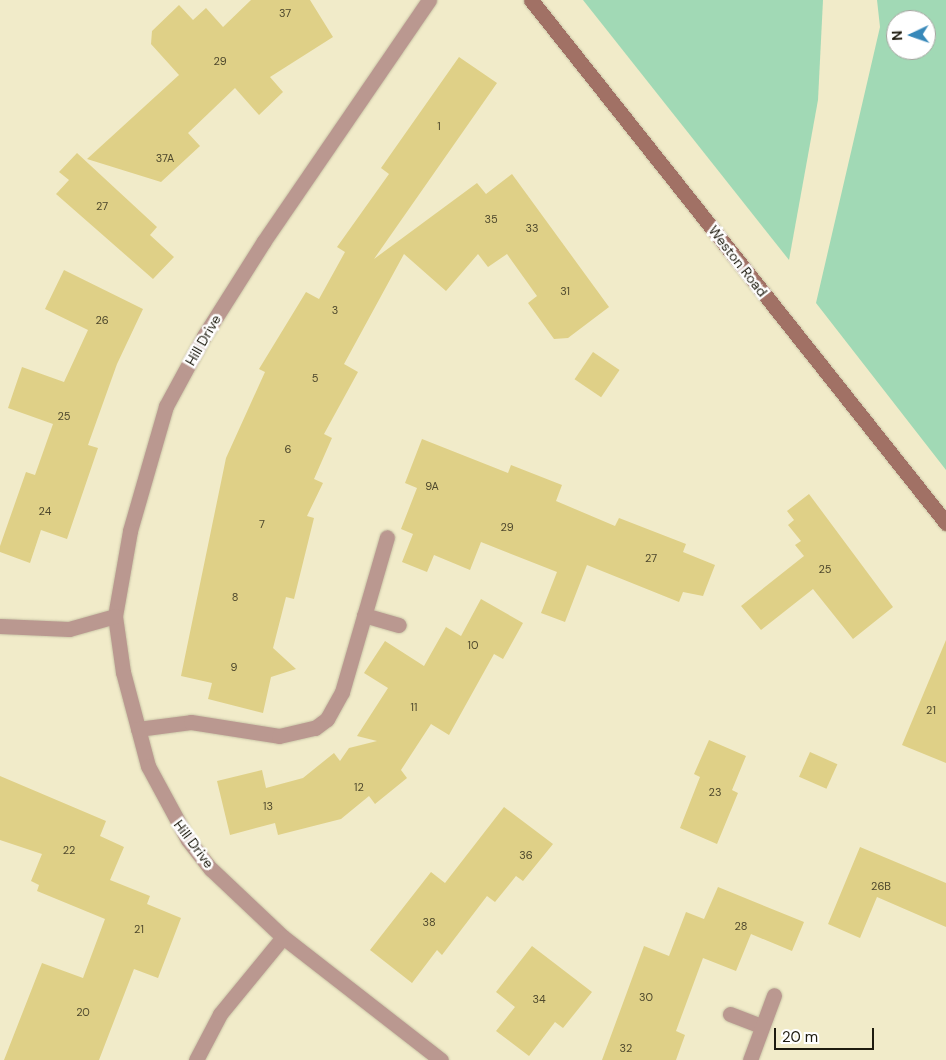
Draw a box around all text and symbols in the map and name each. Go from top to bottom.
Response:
house number: 37 [279,6,291,20]
north arrow [886,10,936,60]
text: N [888,30,906,41]
house number: 29 [213,54,227,68]
house number: 1 [437,119,441,133]
house number: 37A [156,151,174,165]
house number: 27 [96,199,108,213]
house number: 35 [484,212,498,226]
house number: 33 [525,221,539,235]
street label: Weston Road [705,222,771,300]
house number: 31 [560,284,570,298]
house number: 3 [332,303,338,317]
street label: Hill Drive [182,312,224,368]
house number: 26 [95,313,109,327]
house number: 5 [312,371,318,385]
house number: 25 [57,409,71,423]
house number: 6 [285,442,291,456]
house number: 9A [425,479,439,493]
house number: 24 [39,504,51,518]
house number: 7 [259,517,265,531]
house number: 29 [500,520,514,534]
house number: 27 [645,551,657,565]
house number: 25 [818,562,832,576]
house number: 8 [232,590,238,604]
house number: 10 [468,638,478,652]
house number: 9 [231,660,237,674]
house number: 11 [411,700,417,714]
house number: 21 [926,703,936,717]
house number: 12 [354,780,364,794]
house number: 23 [709,785,721,799]
house number: 13 [263,799,273,813]
street label: Hill Drive [170,817,218,871]
house number: 22 [63,843,75,857]
house number: 36 [519,848,533,862]
house number: 26B [871,879,891,893]
house number: 38 [422,915,436,929]
house number: 28 [735,919,747,933]
house number: 21 [134,922,144,936]
house number: 30 [639,990,653,1004]
house number: 34 [532,992,546,1006]
house number: 20 [76,1005,90,1019]
scale bar [776,1018,876,1050]
text: 20 m [782,1027,818,1047]
house number: 32 [620,1041,632,1055]

